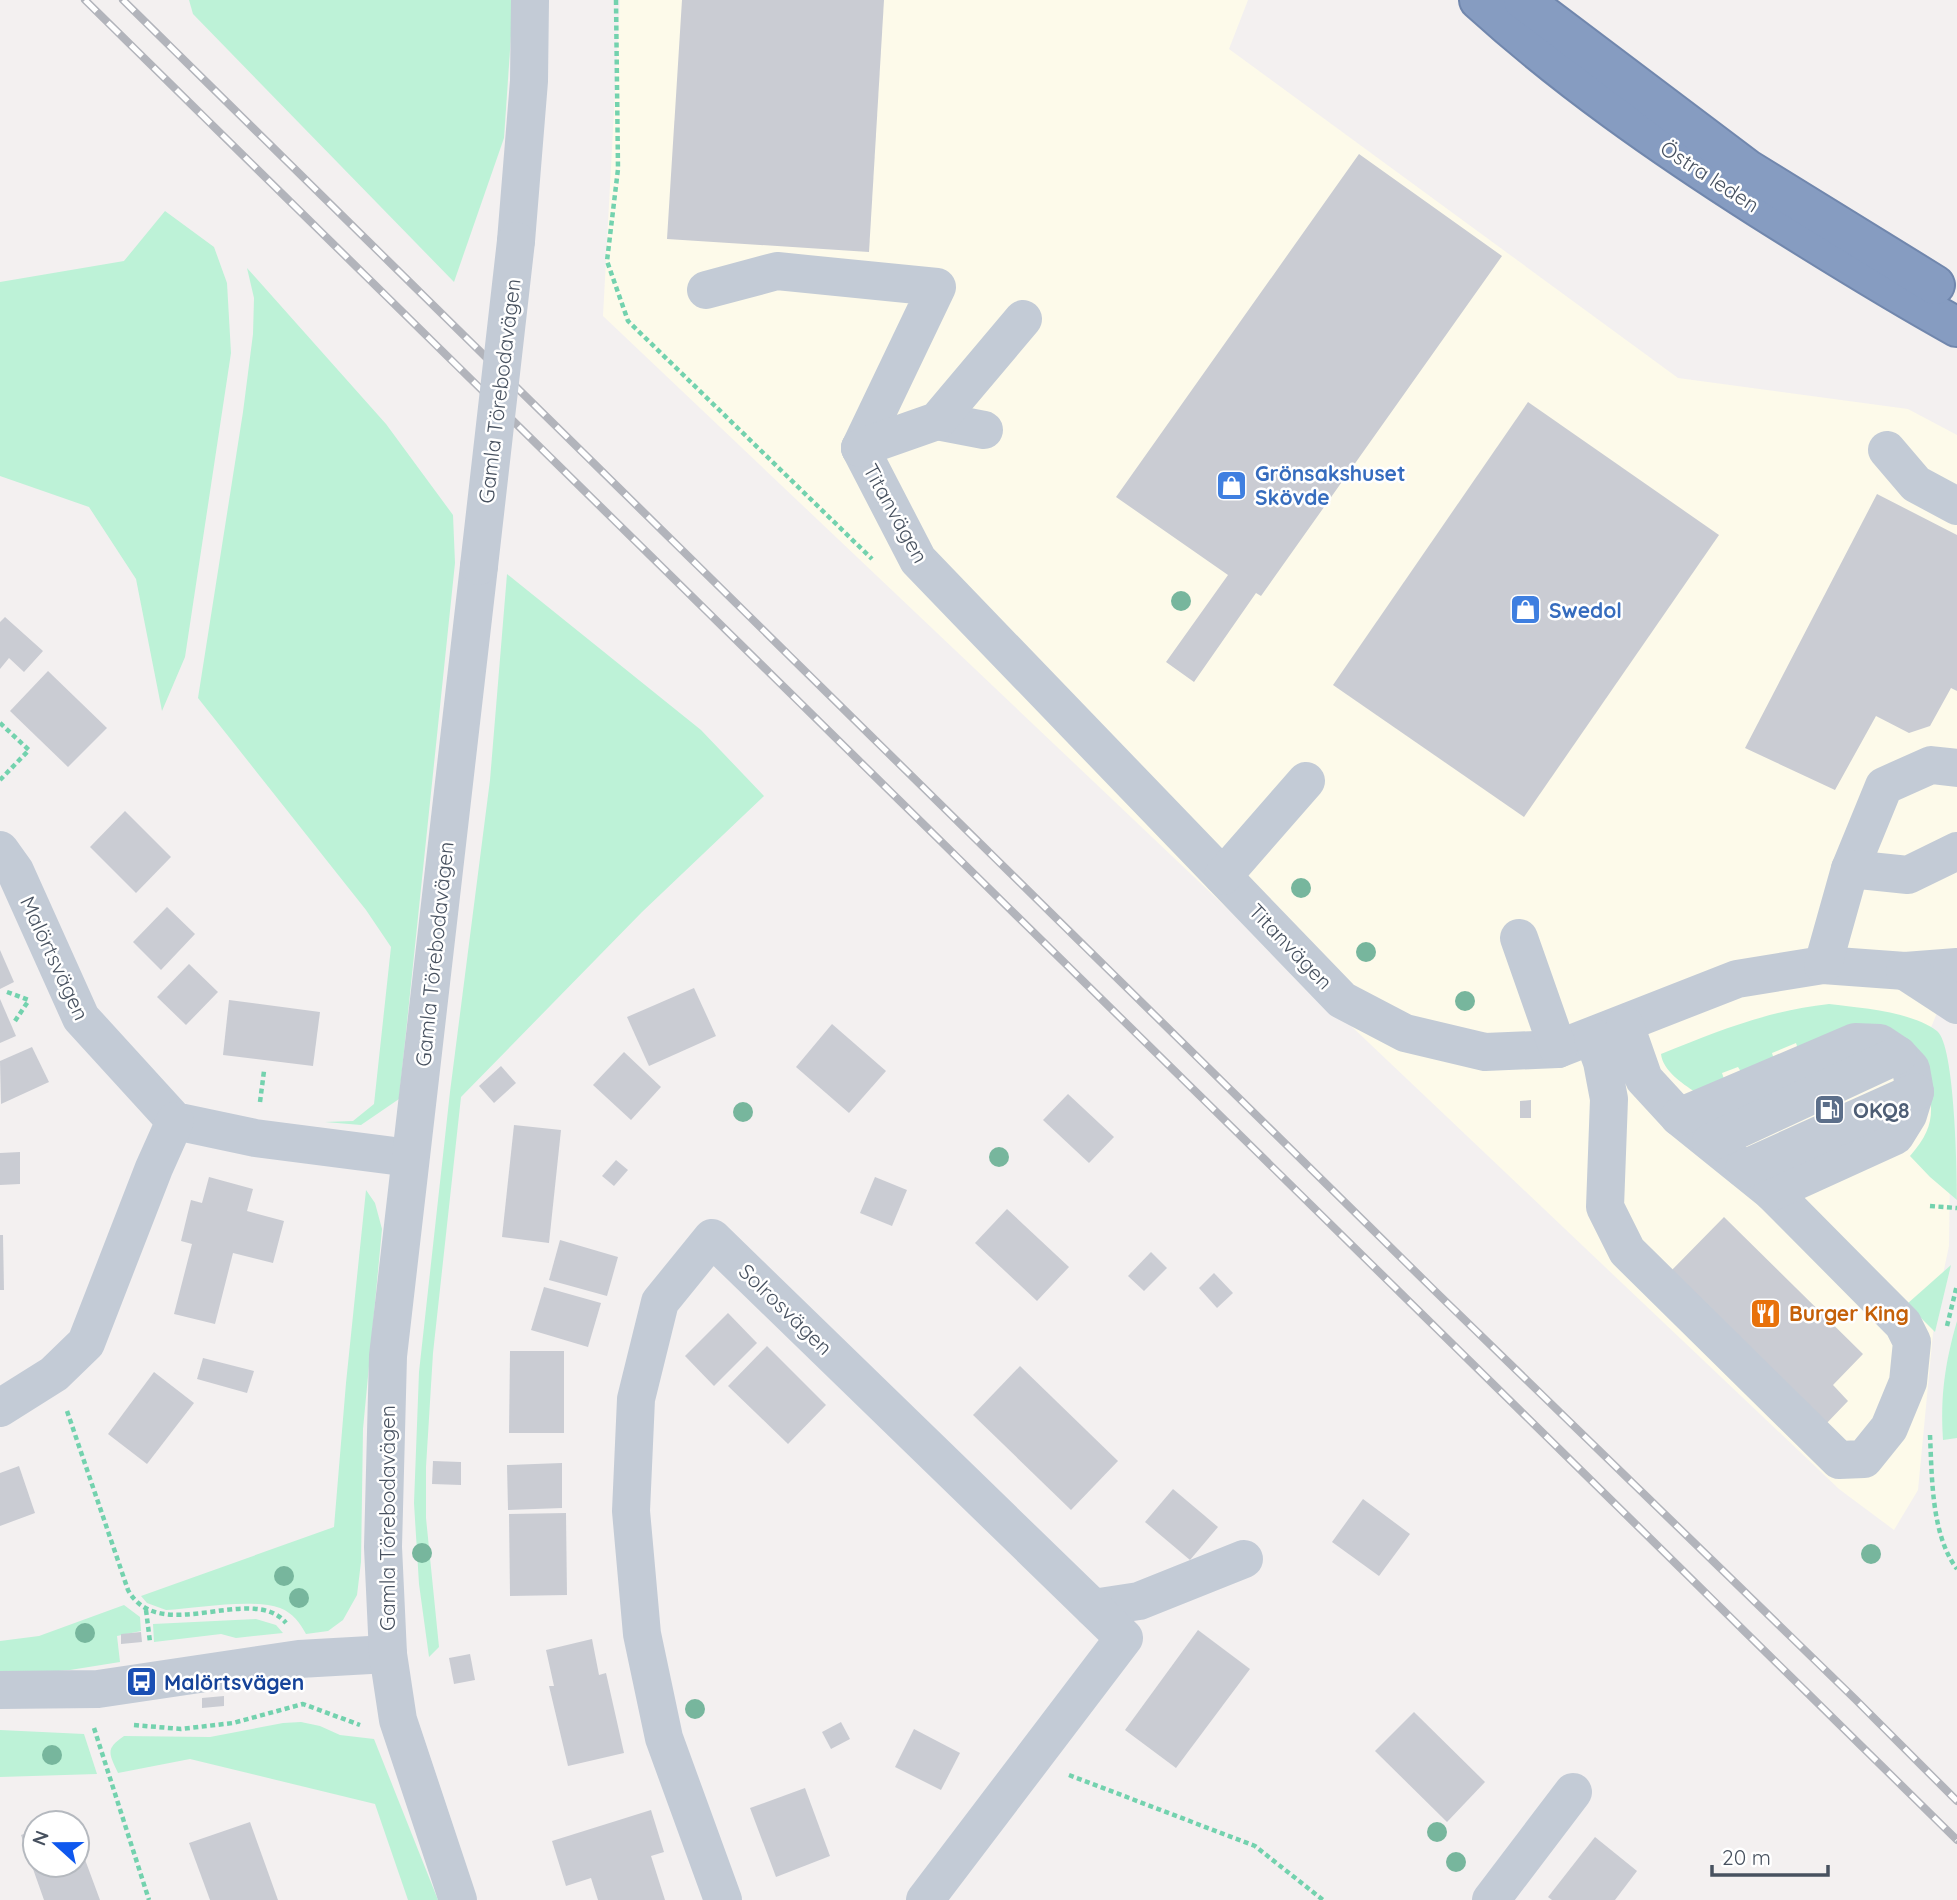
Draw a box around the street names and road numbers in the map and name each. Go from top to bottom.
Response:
street label: Östra leden [1656,134,1764,218]
street label: Gamla Törebodavägen [472,277,526,505]
street label: Titanvägen [858,459,934,567]
street label: Gamla Törebodavägen [409,840,459,1068]
street label: Malörtsvägen [15,892,95,1024]
street label: Titanvägen [1244,898,1338,994]
street label: Solrosvägen [734,1258,838,1360]
street label: Gamla Törebodavägen [374,1405,400,1631]

